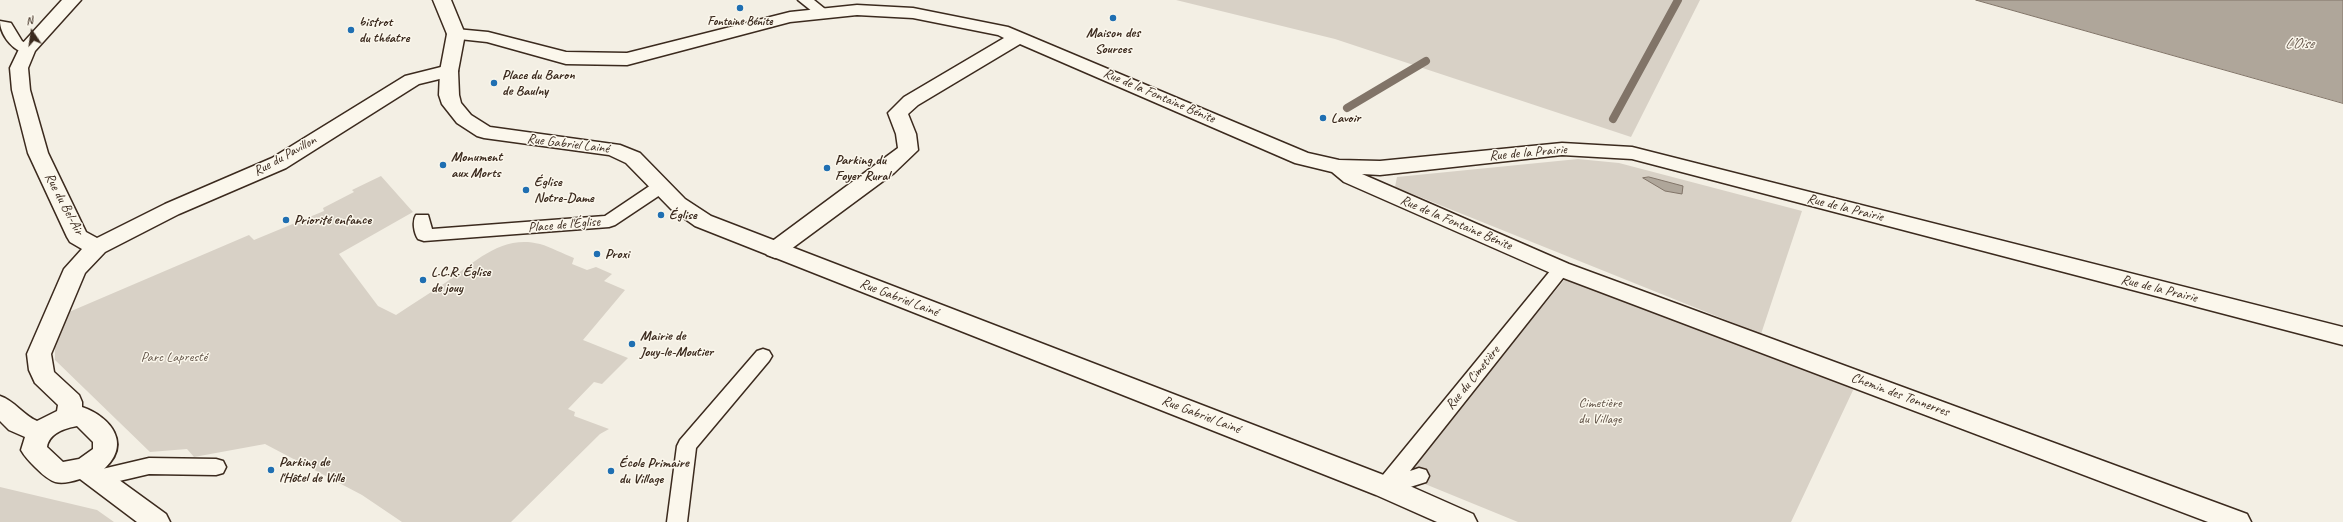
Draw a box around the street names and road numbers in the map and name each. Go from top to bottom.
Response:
street label: Rue de la Fontaine Bénite [1101,65,1217,127]
street label: Rue Gabriel Lainé [526,131,610,157]
street label: Rue du Pavillon [251,132,319,180]
street label: Rue de la Prairie [1488,141,1568,165]
street label: Rue du Bel-Air [41,170,87,238]
street label: Rue de la Prairie [1805,190,1885,226]
street label: Rue de la Fontaine Bénite [1398,192,1514,254]
street label: Place de l'Église [527,213,601,237]
street label: Rue de la Prairie [2119,271,2199,307]
street label: Rue Gabriel Lainé [857,275,941,321]
street label: Rue du Cimetière [1442,343,1504,413]
street label: Chemin des Tonnerres [1849,369,1951,421]
street label: Rue Gabriel Lainé [1159,392,1243,438]

